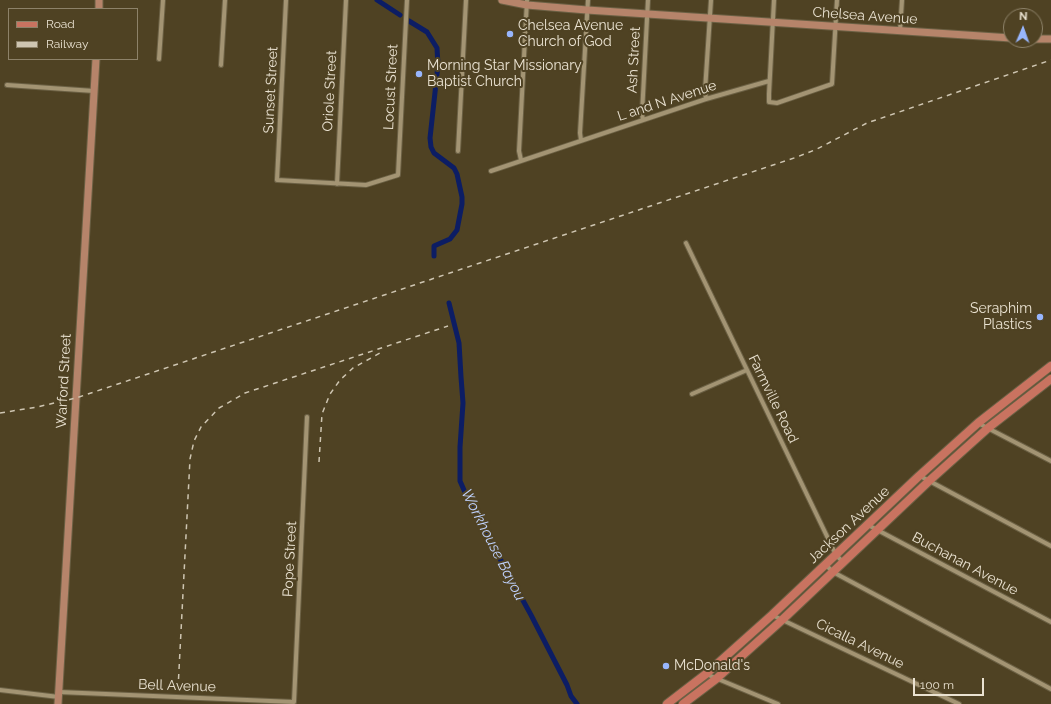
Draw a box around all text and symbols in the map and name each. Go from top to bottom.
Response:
street label: Chelsea Avenue [812,4,918,28]
legend [8,8,138,60]
north arrow [1003,8,1043,48]
text: N [1019,10,1028,23]
text: Road [46,17,75,31]
place label: Chelsea Avenue Church of God [518,18,623,50]
street label: Ash Street [624,26,644,94]
marker: Chelsea Avenue Church of God [505,29,515,39]
text: Railway [46,37,88,51]
street label: Locust Street [380,44,402,130]
street label: Sunset Street [260,46,282,134]
street label: Oriole Street [319,50,341,132]
place label: Morning Star Missionary Baptist Church [427,58,582,90]
marker: Morning Star Missionary Baptist Church [414,69,424,79]
street label: L and N Avenue [615,77,719,125]
place label: Seraphim Plastics [970,301,1032,334]
marker: Seraphim Plastics [1035,312,1045,322]
street label: Warford Street [53,333,75,429]
street label: Farmville Road [744,352,802,446]
street label: Jackson Avenue [805,483,893,567]
water label: Workhouse Bayou [457,486,529,604]
street label: Pope Street [280,521,300,597]
street label: Buchanan Avenue [909,529,1021,599]
street label: Cicalla Avenue [813,615,907,673]
place label: McDonald's [674,658,750,674]
marker: McDonald's [661,661,671,671]
scale bar [915,670,986,696]
street label: Bell Avenue [138,676,216,696]
text: 100 m [920,678,954,692]

